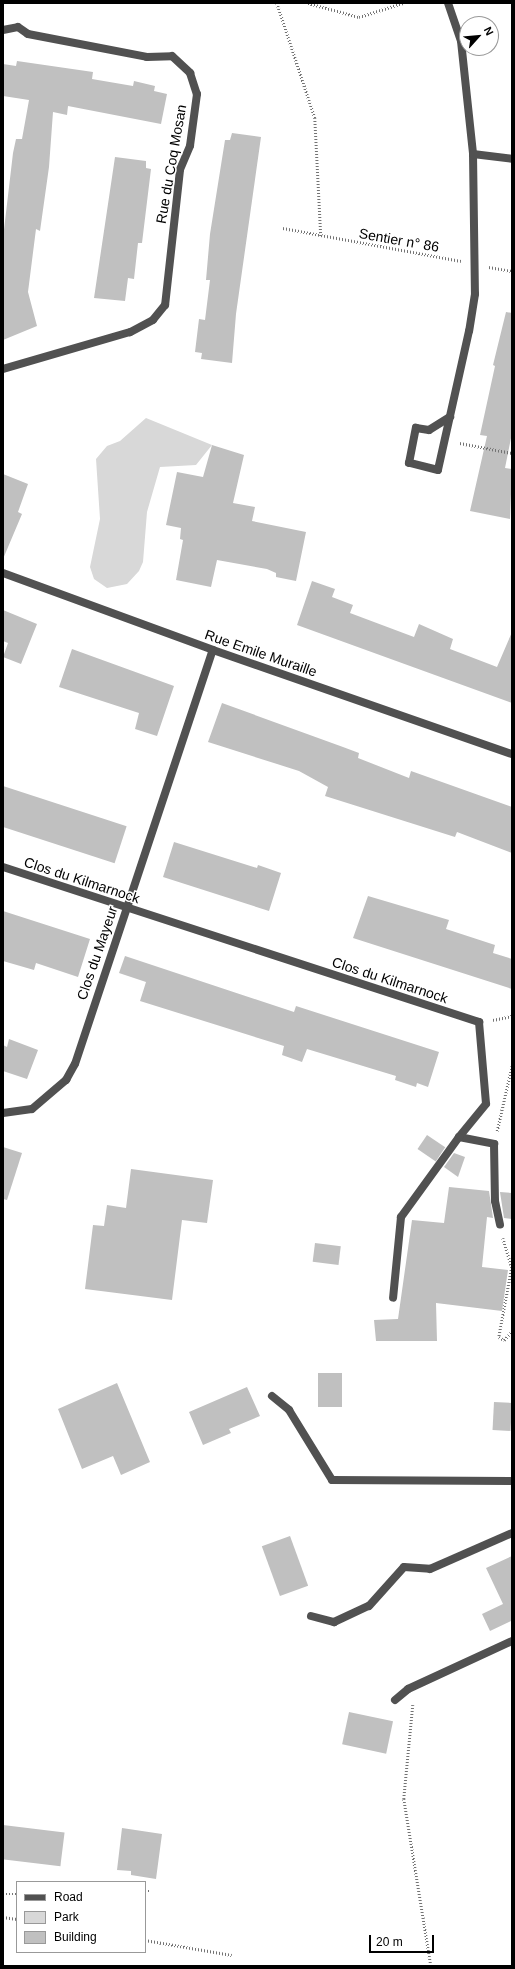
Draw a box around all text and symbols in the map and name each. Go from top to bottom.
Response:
north arrow [459,16,499,56]
text: N [482,25,496,37]
street label: Rue du Coq Mosan [152,103,190,225]
street label: Sentier n° 86 [358,225,440,255]
street label: Rue Emile Muraille [203,626,319,680]
street label: Clos du Kilmarnock [22,853,142,907]
street label: Clos du Mayeur [73,904,121,1002]
street label: Clos du Kilmarnock [330,953,450,1007]
legend [16,1881,146,1953]
text: Road [54,1890,83,1904]
text: Park [54,1910,79,1924]
scale bar [371,1927,436,1953]
text: Building [54,1930,97,1944]
text: 20 m [376,1935,403,1949]

